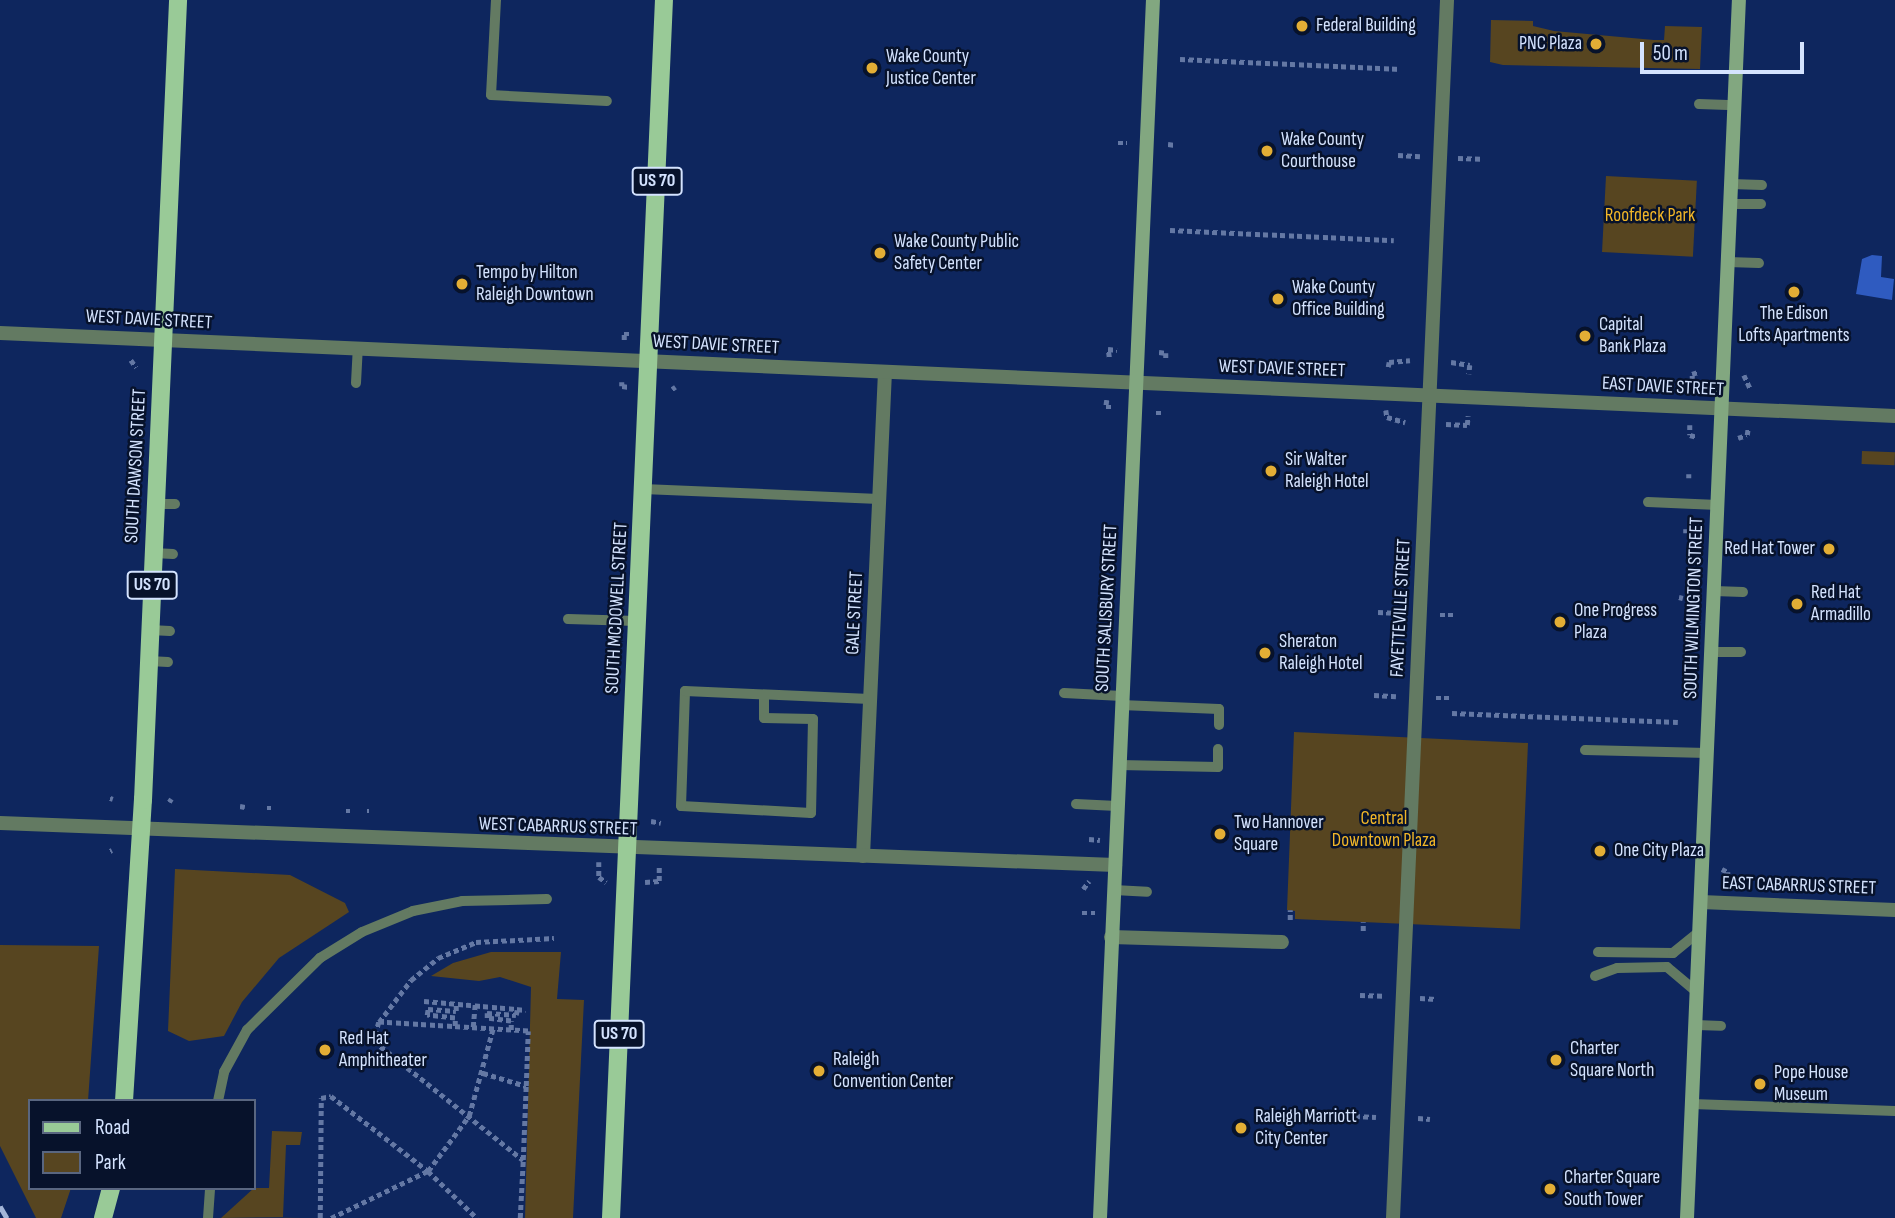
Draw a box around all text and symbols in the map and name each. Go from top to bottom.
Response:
place label: Federal Building [1316,15,1416,37]
marker: Federal Building [1294,18,1310,34]
scale bar [1643,28,1808,72]
place label: PNC Plaza [1519,33,1582,55]
marker: PNC Plaza [1588,36,1604,52]
text: 50 m [1653,41,1688,66]
place label: Wake County Justice Center [886,46,976,90]
marker: Wake County Justice Center [864,60,880,76]
place label: Wake County Courthouse [1281,129,1364,173]
marker: Wake County Courthouse [1259,143,1275,159]
road number: US 70 [631,166,683,196]
park label: Roofdeck Park [1605,205,1695,227]
place label: Wake County Public Safety Center [894,231,1019,275]
marker: Wake County Public Safety Center [872,245,888,261]
place label: Tempo by Hilton Raleigh Downtown [476,262,594,306]
marker: Tempo by Hilton Raleigh Downtown [454,276,470,292]
place label: Wake County Office Building [1292,277,1385,321]
marker: The Edison Lofts Apartments [1786,284,1802,300]
marker: Wake County Office Building [1270,291,1286,307]
place label: The Edison Lofts Apartments [1738,303,1850,347]
street label: WEST DAVIE STREET [85,305,213,335]
place label: Capital Bank Plaza [1599,314,1666,358]
marker: Capital Bank Plaza [1577,328,1593,344]
street label: WEST DAVIE STREET [652,330,780,360]
street label: WEST DAVIE STREET [1218,355,1346,383]
street label: EAST DAVIE STREET [1601,372,1725,402]
street label: SOUTH DAWSON STREET [121,388,151,544]
place label: Sir Walter Raleigh Hotel [1285,449,1369,493]
marker: Sir Walter Raleigh Hotel [1263,463,1279,479]
street label: SOUTH WILMINGTON STREET [1679,517,1709,699]
street label: SOUTH MCDOWELL STREET [601,522,633,694]
street label: SOUTH SALISBURY STREET [1091,524,1123,692]
street label: FAYETTEVILLE STREET [1386,538,1416,678]
place label: Red Hat Tower [1724,538,1815,560]
marker: Red Hat Tower [1821,541,1837,557]
road number: US 70 [126,570,178,600]
street label: GALE STREET [841,571,869,655]
place label: Red Hat Armadillo [1811,582,1871,626]
marker: Red Hat Armadillo [1789,596,1805,612]
place label: One Progress Plaza [1574,600,1657,644]
marker: One Progress Plaza [1552,614,1568,630]
place label: Sheraton Raleigh Hotel [1279,631,1363,675]
marker: Sheraton Raleigh Hotel [1257,645,1273,661]
park label: Central Downtown Plaza [1332,808,1436,852]
place label: Two Hannover Square [1234,812,1324,856]
street label: WEST CABARRUS STREET [478,813,638,841]
marker: Two Hannover Square [1212,826,1228,842]
place label: One City Plaza [1614,840,1704,862]
marker: One City Plaza [1592,843,1608,859]
street label: EAST CABARRUS STREET [1721,872,1877,900]
road number: US 70 [593,1020,645,1049]
place label: Red Hat Amphitheater [339,1028,427,1072]
place label: Charter Square North [1570,1038,1654,1082]
marker: Red Hat Amphitheater [317,1042,333,1058]
place label: Raleigh Convention Center [833,1049,953,1093]
marker: Charter Square North [1548,1052,1564,1068]
place label: Pope House Museum [1774,1062,1848,1106]
marker: Raleigh Convention Center [811,1063,827,1079]
marker: Pope House Museum [1752,1076,1768,1092]
legend [28,1099,256,1190]
place label: Raleigh Marriott City Center [1255,1106,1357,1150]
text: Road [95,1115,130,1140]
marker: Raleigh Marriott City Center [1233,1120,1249,1136]
text: Park [95,1150,126,1175]
place label: Charter Square South Tower [1564,1167,1660,1211]
marker: Charter Square South Tower [1542,1181,1558,1197]

